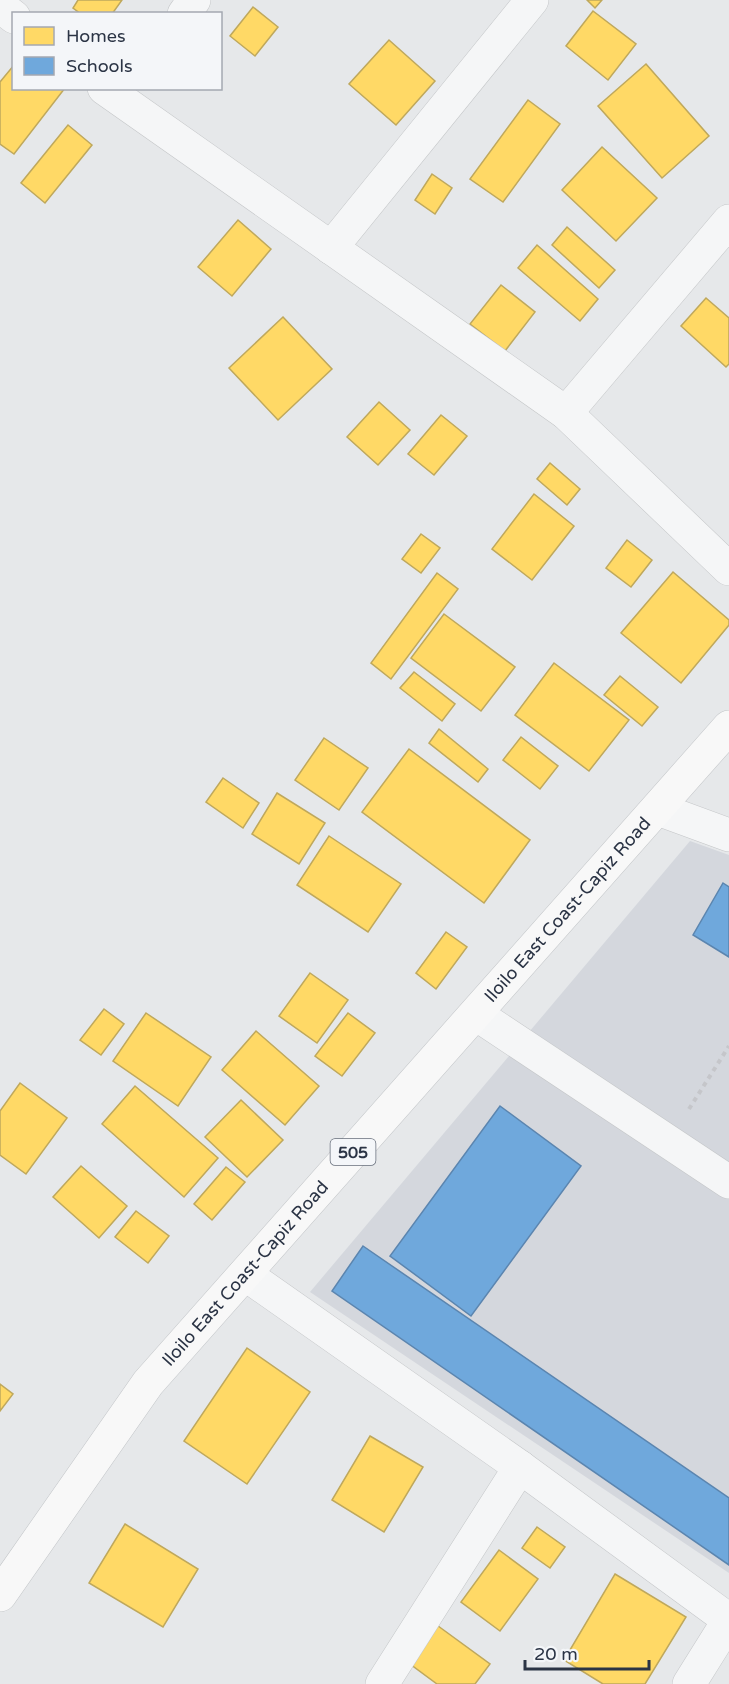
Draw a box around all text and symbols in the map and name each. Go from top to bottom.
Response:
legend [12,12,222,90]
text: Homes [66,25,126,47]
text: Schools [66,55,133,77]
street label: Iloilo East Coast-Capiz Road [479,812,655,1007]
road number: 505 [330,1139,376,1165]
street label: Iloilo East Coast-Capiz Road [157,1176,333,1371]
scale bar [525,1633,650,1671]
text: 20 m [534,1643,578,1665]

